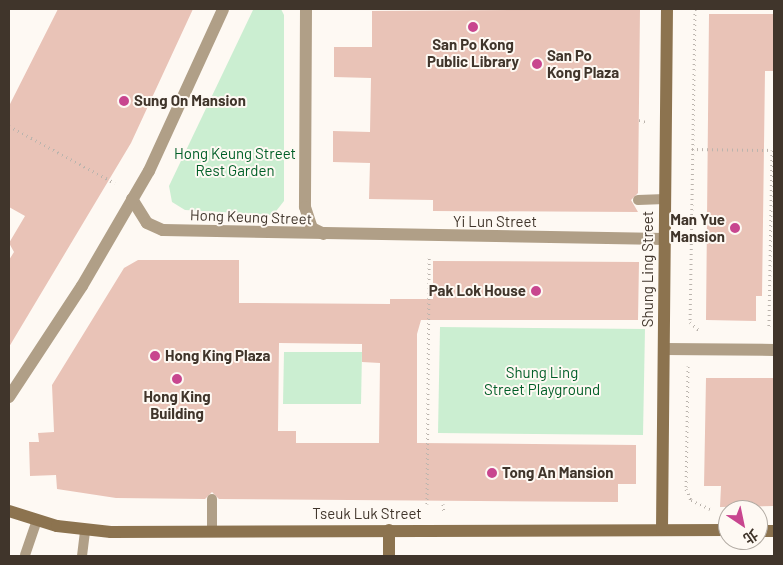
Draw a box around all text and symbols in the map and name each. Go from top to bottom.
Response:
marker: San Po Kong Public Library [467,21,479,33]
place label: San Po Kong Public Library [427,35,519,70]
place label: San Po Kong Plaza [547,46,619,81]
marker: San Po Kong Plaza [531,58,543,70]
place label: Sung On Mansion [134,92,246,110]
marker: Sung On Mansion [118,95,130,107]
park label: Hong Keung Street Rest Garden [174,144,296,179]
street label: Hong Keung Street [190,206,312,228]
place label: Man Yue Mansion [670,210,725,245]
street label: Shung Ling Street [639,211,657,327]
street label: Yi Lun Street [453,213,537,231]
marker: Man Yue Mansion [729,222,741,234]
place label: Pak Lok House [429,282,526,300]
marker: Pak Lok House [530,285,542,297]
place label: Hong King Plaza [165,347,270,365]
marker: Hong King Plaza [149,350,161,362]
park label: Shung Ling Street Playground [484,363,600,398]
marker: Hong King Building [171,373,183,385]
place label: Hong King Building [143,387,211,422]
place label: Tong An Mansion [502,464,613,482]
marker: Tong An Mansion [486,467,498,479]
north arrow [718,500,768,550]
street label: Tseuk Luk Street [312,505,422,523]
text: 北 [741,526,762,548]

